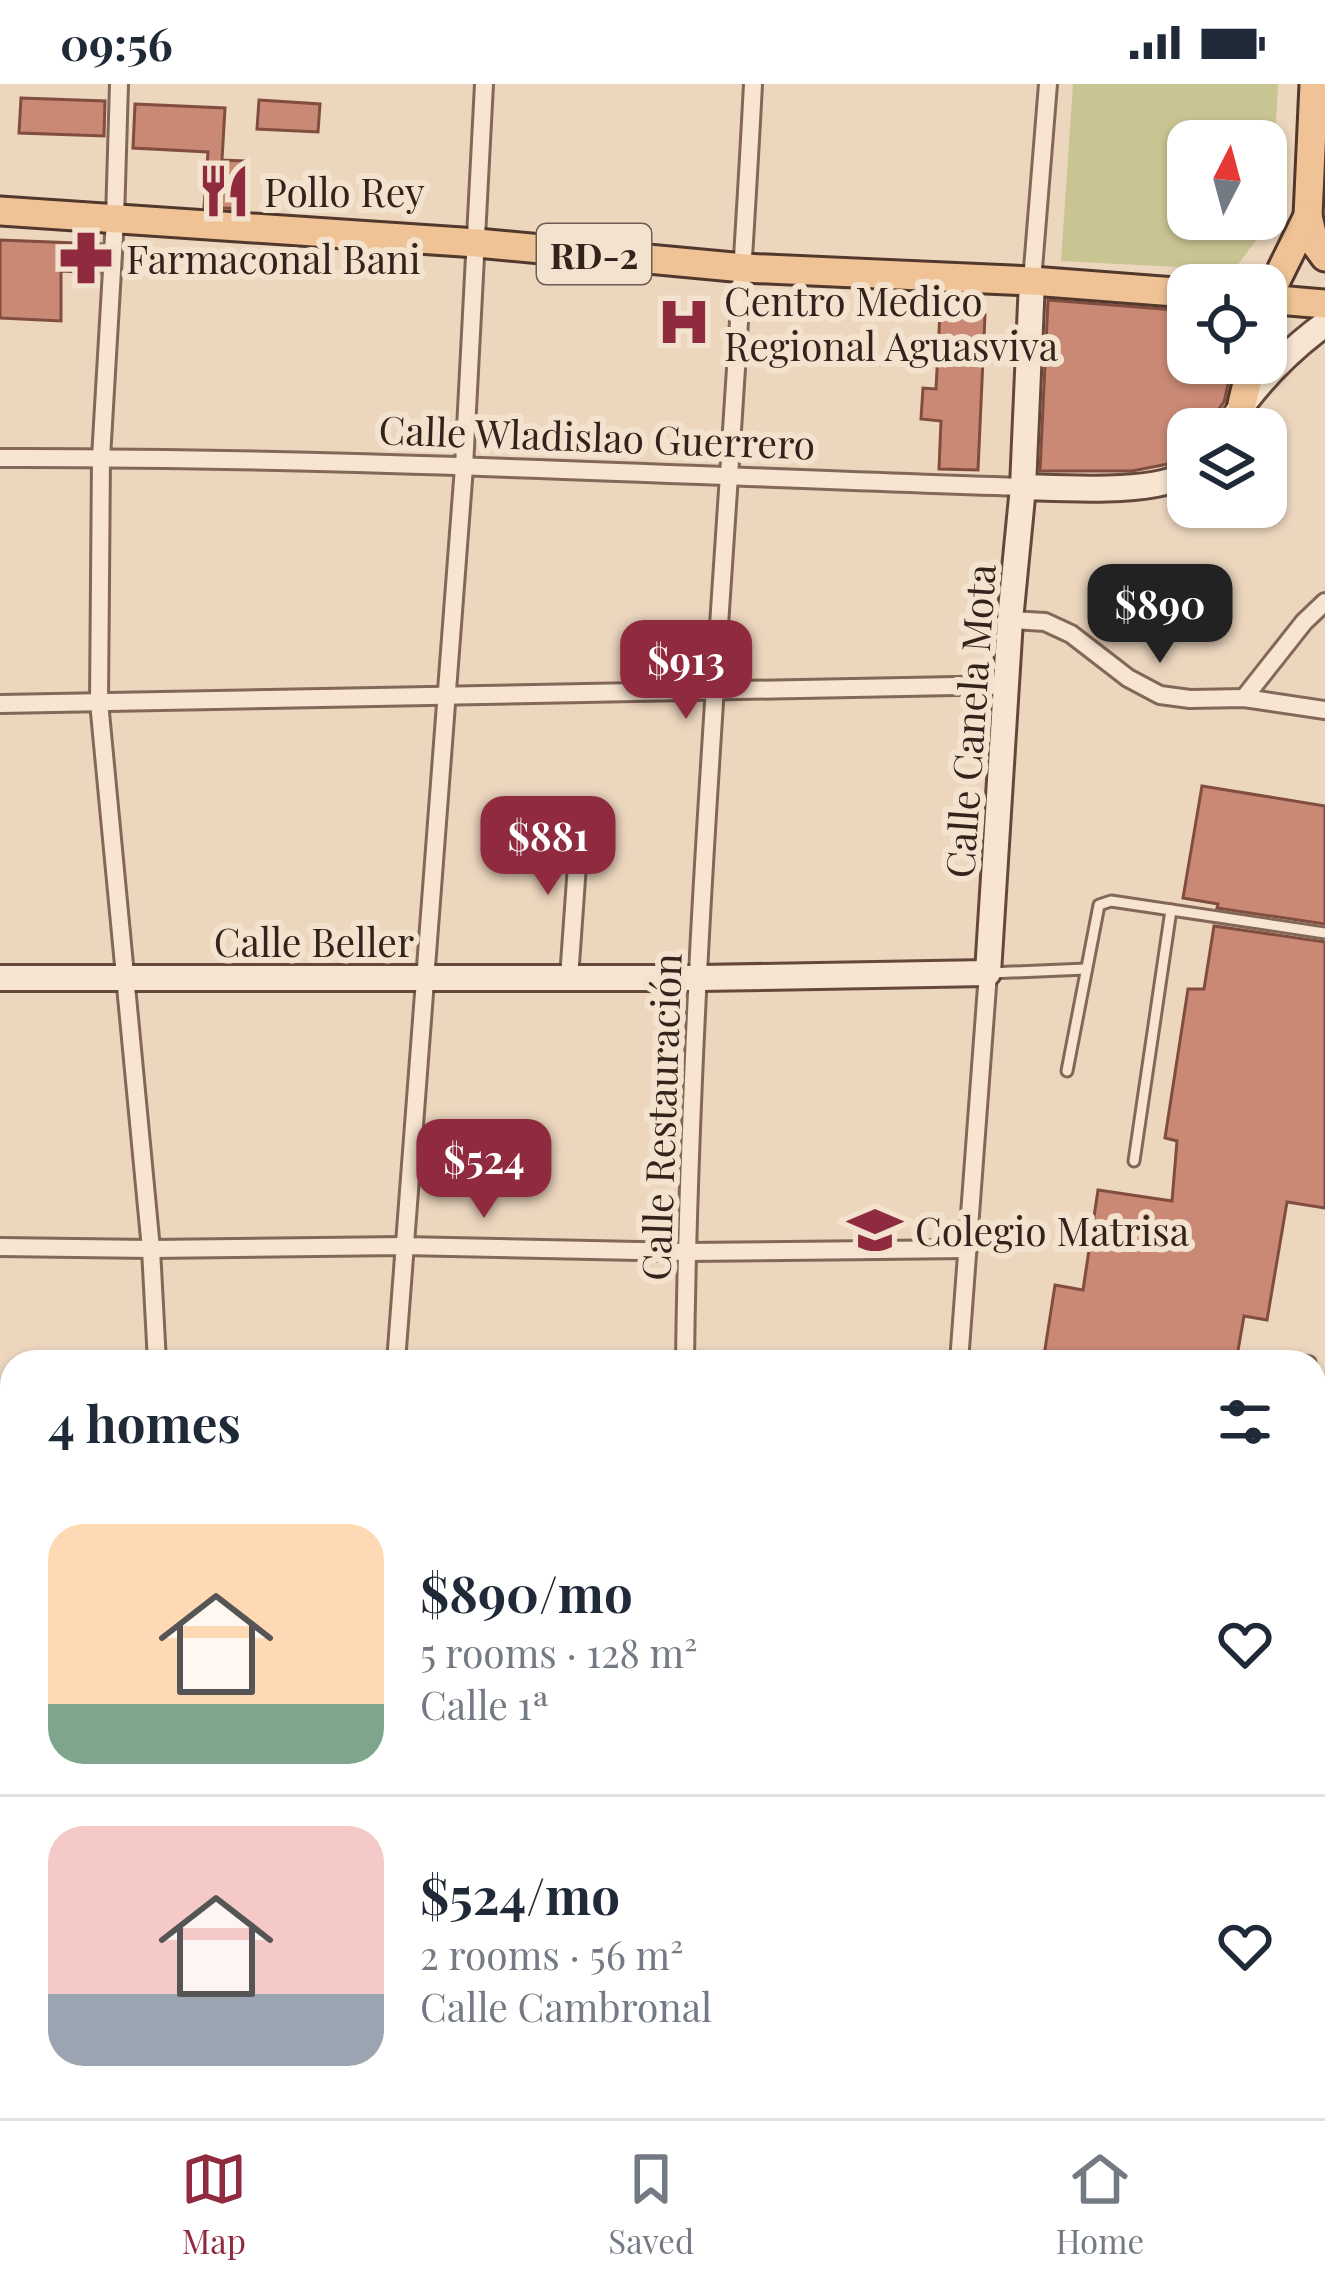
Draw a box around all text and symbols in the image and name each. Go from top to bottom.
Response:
text: 09:56 [60,12,173,72]
north arrow [1167,120,1287,240]
map controls [1167,120,1287,528]
restaurant icon: Pollo Rey [195,162,253,220]
place label: Pollo Rey [264,165,425,217]
road number: RD-2 [537,224,651,284]
pharmacy icon: Farmaconal Bani [57,229,115,287]
place label: Farmaconal Bani [126,232,421,284]
button: locate [1167,264,1287,384]
place label: Centro Medico Regional Aguasviva [724,274,1059,371]
hospital icon: Centro Medico Regional Aguasviva [655,293,713,351]
street label: Calle Wladislao Guerrero [378,402,816,470]
button: layers [1167,408,1287,528]
street label: Calle Canela Mota [932,562,1006,880]
pin: $890 [1089,564,1231,666]
text: $890 [1115,577,1206,629]
pin: $913 [615,620,757,722]
text: $913 [647,633,725,685]
pin: $881 [477,796,619,898]
text: $881 [507,809,589,861]
street label: Calle Beller [214,915,414,967]
street label: Calle Restauración [628,952,692,1282]
pin: $524 [413,1119,555,1221]
text: $524 [443,1132,525,1184]
school or university icon: Colegio Matrisa [846,1201,904,1259]
place label: Colegio Matrisa [915,1204,1190,1256]
text: 4 homes [48,1388,241,1456]
icon: filters [1212,1389,1278,1455]
text: $890/mo [420,1558,633,1626]
icon: home [144,1572,288,1716]
icon: heart [1212,1611,1278,1677]
text: 5 rooms · 128 m² [420,1626,697,1678]
text: Calle 1ª [420,1678,550,1730]
text: $524/mo [420,1860,620,1928]
icon: home [144,1874,288,2018]
icon: heart [1212,1913,1278,1979]
text: 2 rooms · 56 m² [420,1928,683,1980]
text: Calle Cambronal [420,1980,712,2032]
tab: Map [181,2146,247,2262]
tab: Saved [608,2146,694,2262]
tab: Home [1056,2146,1144,2262]

